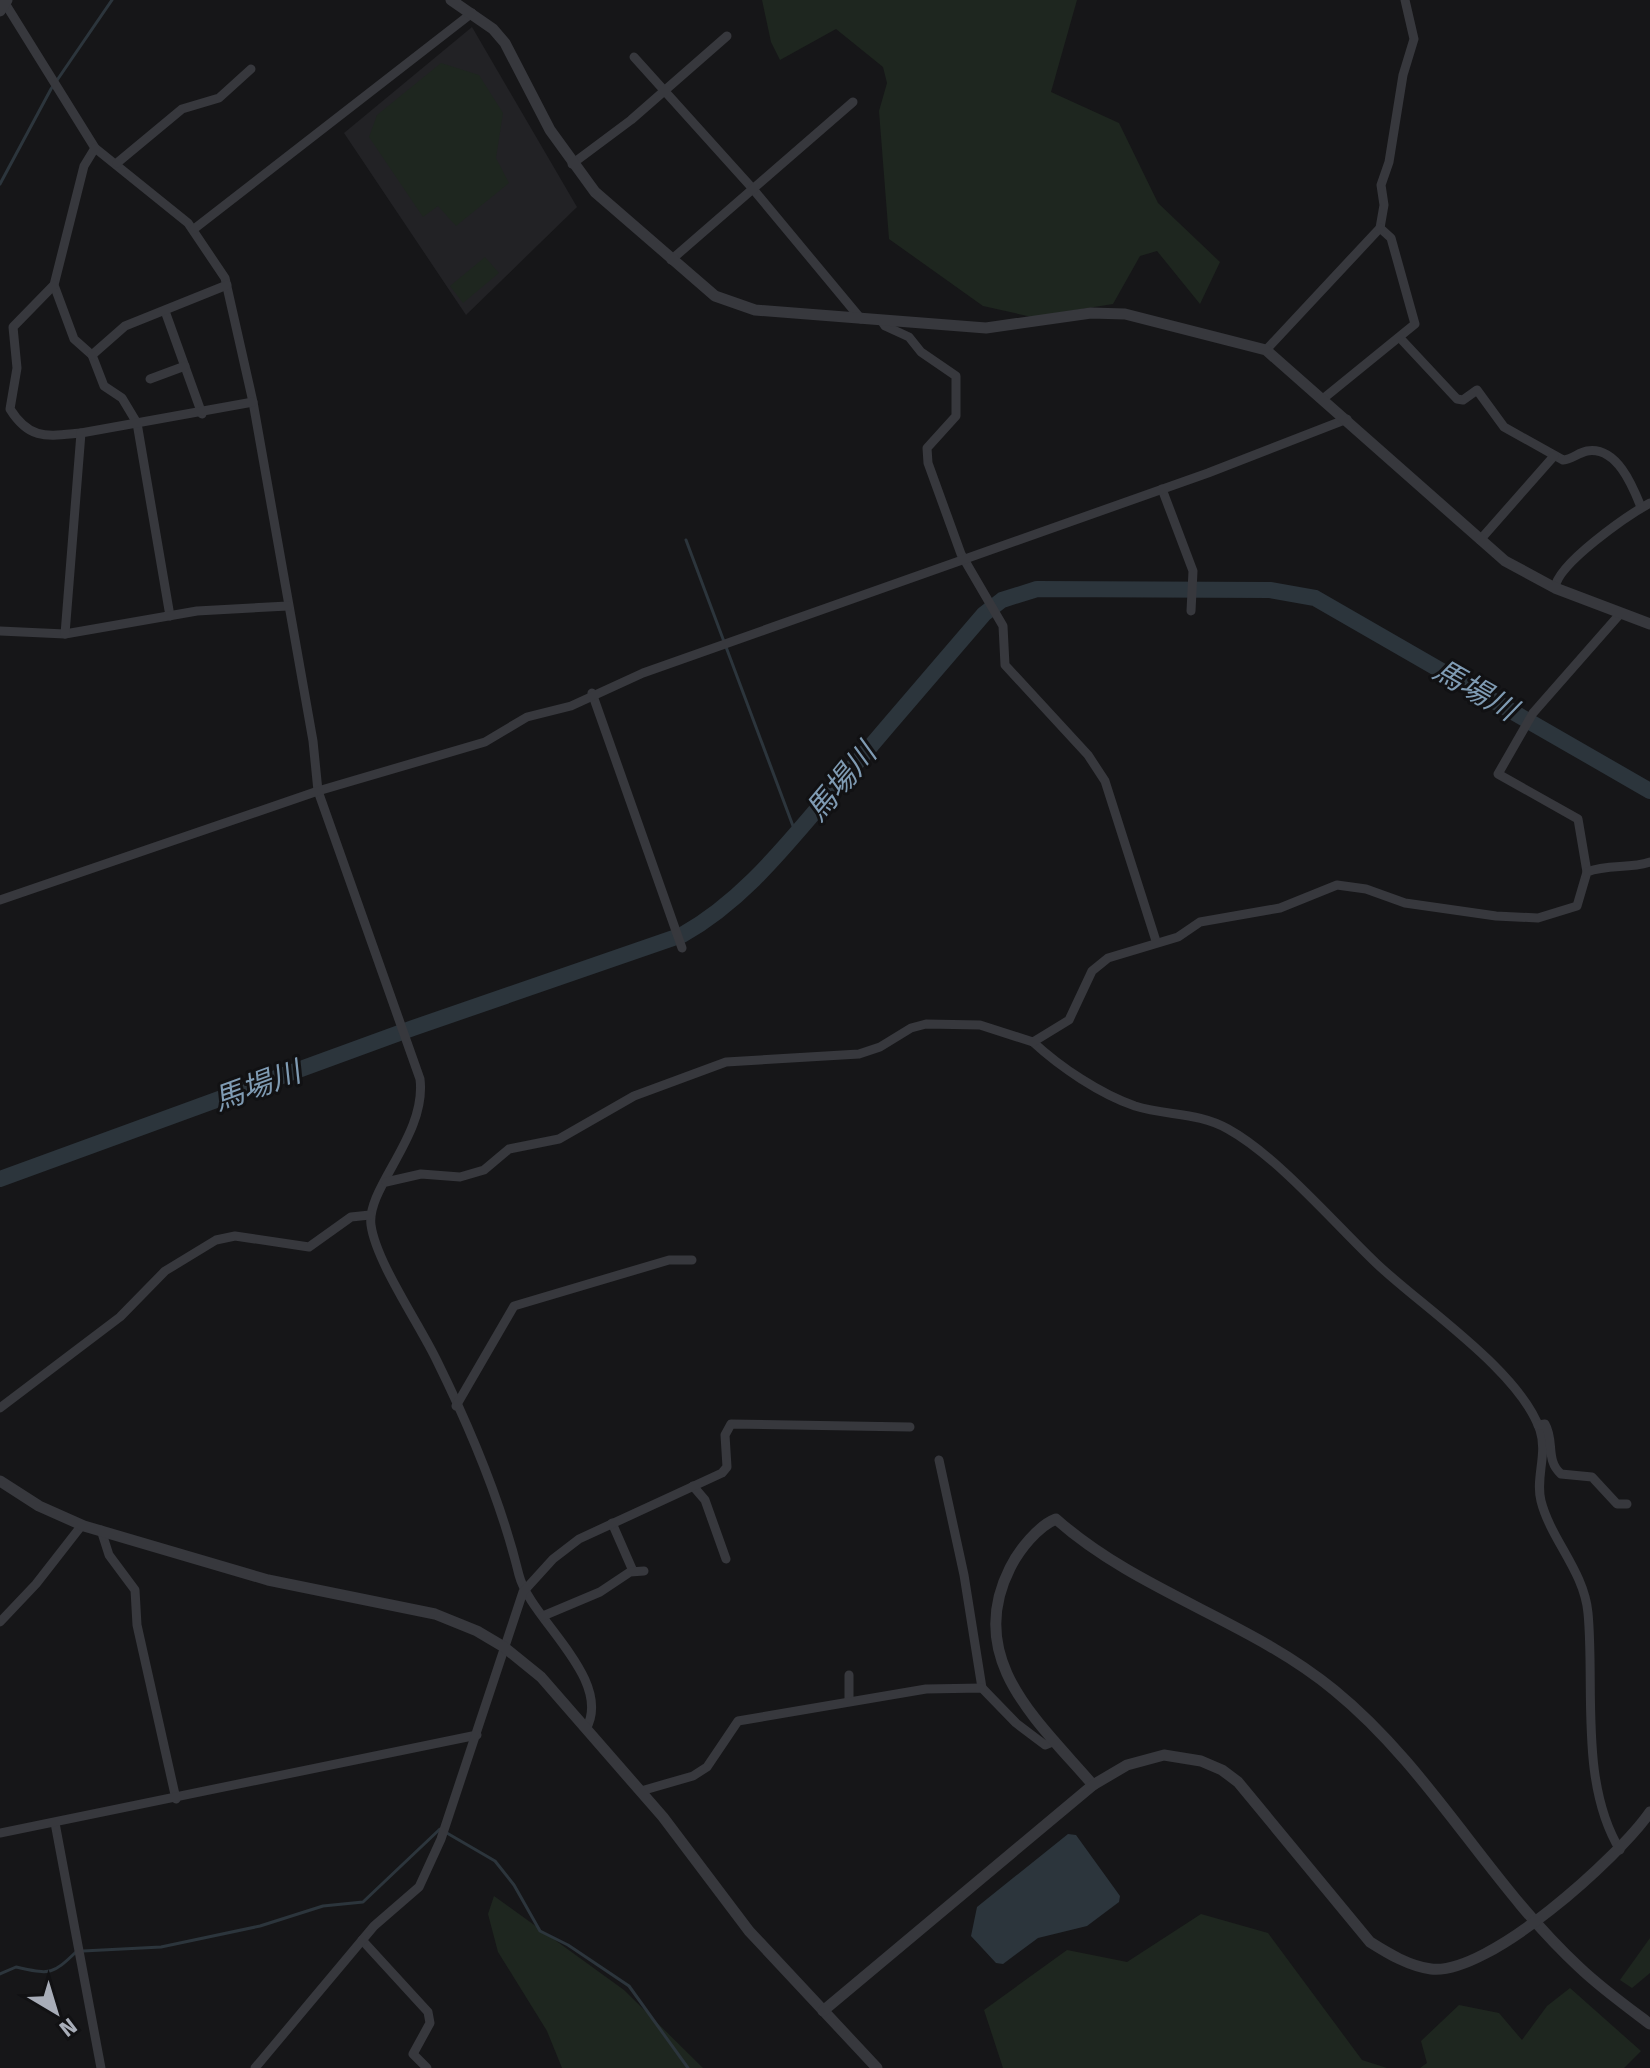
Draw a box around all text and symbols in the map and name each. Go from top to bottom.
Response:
water label: 馬場川 [1427,652,1526,730]
water label: 馬場川 [798,734,886,828]
water label: 馬場川 [209,1053,308,1118]
north arrow [16,1972,96,2052]
text: N [54,2012,82,2042]

